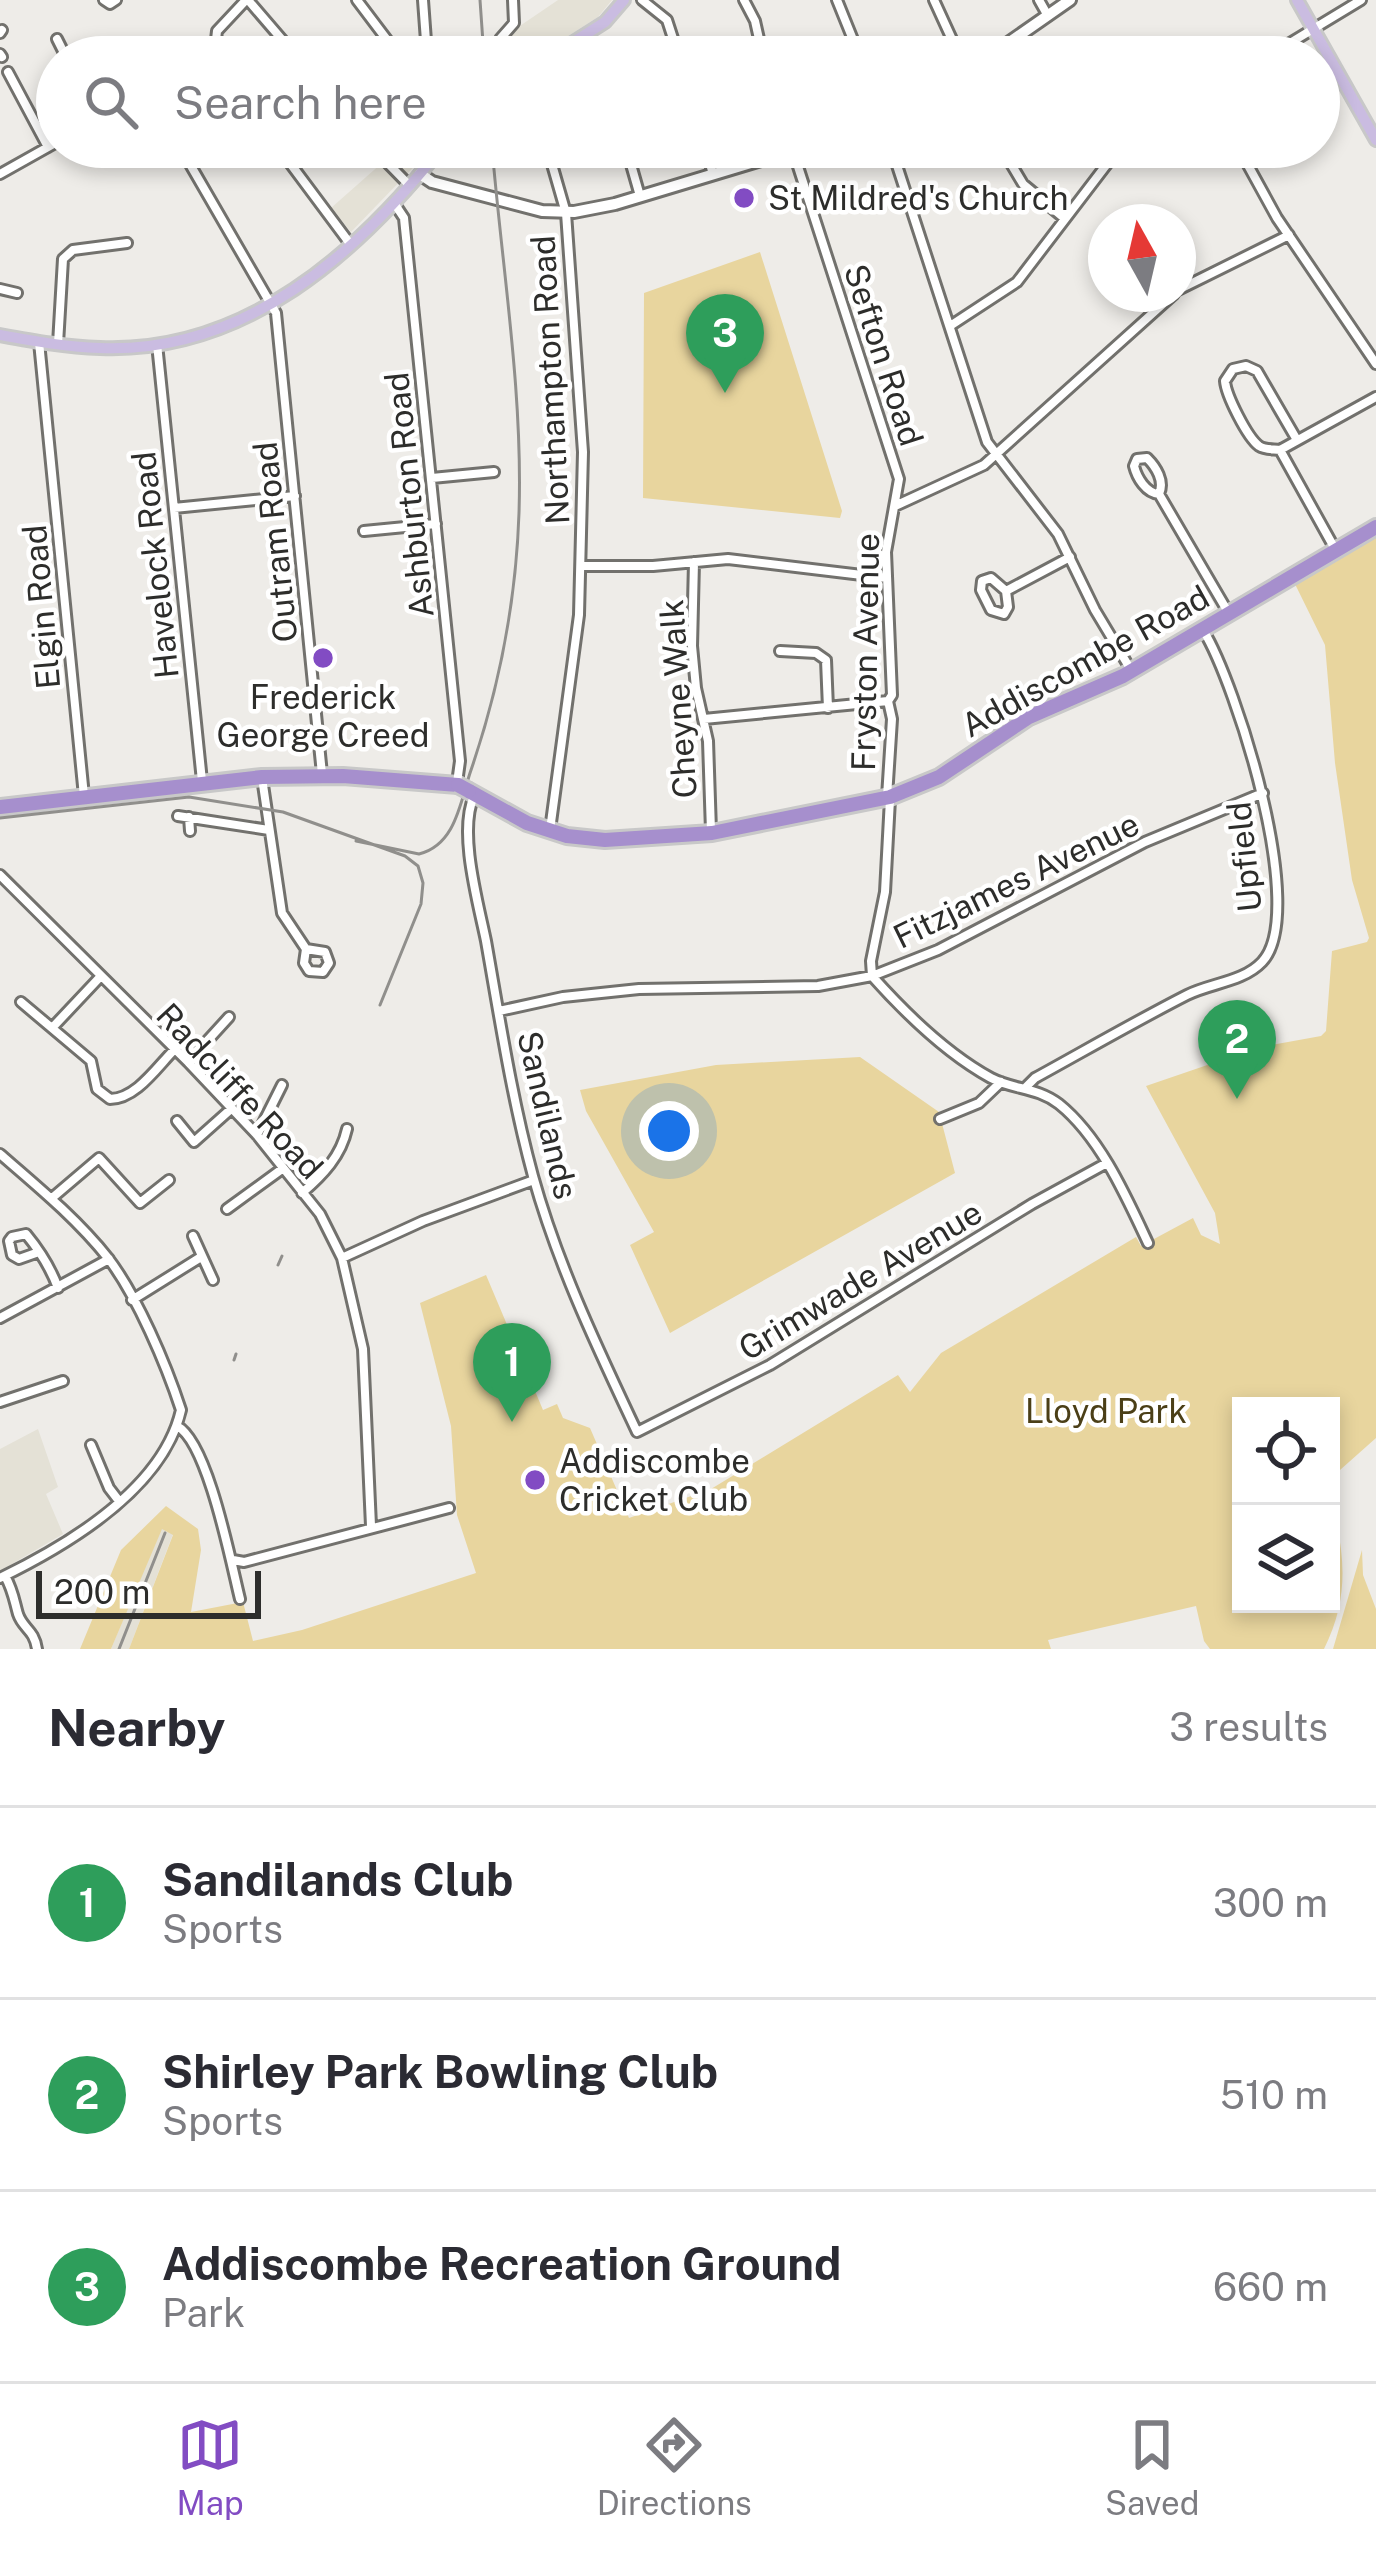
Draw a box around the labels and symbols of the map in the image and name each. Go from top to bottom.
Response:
place label: St Mildred's Church [768,179,1069,217]
marker: St Mildred's Church [731,185,757,211]
north arrow [1088,204,1196,312]
street label: Northampton Road [523,234,577,526]
street label: Sefton Road [837,260,931,450]
pin: 3 [686,294,764,393]
street label: Ashburton Road [377,371,441,619]
street label: Outram Road [246,440,304,644]
street label: Havelock Road [124,450,186,680]
street label: Elgin Road [15,523,67,691]
street label: Fryston Avenue [844,533,886,771]
street label: Addiscombe Road [955,577,1215,745]
street label: Cheyne Walk [652,598,704,800]
marker: Frederick George Creed [310,645,336,671]
place label: Frederick George Creed [217,678,429,754]
street label: Upfield [1219,800,1269,914]
street label: Fitzjames Avenue [887,804,1145,956]
street label: Radcliffe Road [149,996,331,1186]
pin: 2 [1198,1000,1276,1099]
street label: Sandilands [510,1027,586,1203]
your location [639,1101,699,1161]
street label: Grimwade Avenue [732,1192,988,1368]
pin: 1 [473,1323,551,1422]
park label: Lloyd Park [1025,1392,1187,1430]
place label: Addiscombe Cricket Club [559,1442,750,1518]
marker: Addiscombe Cricket Club [522,1467,548,1493]
scale bar [36,1565,261,1618]

